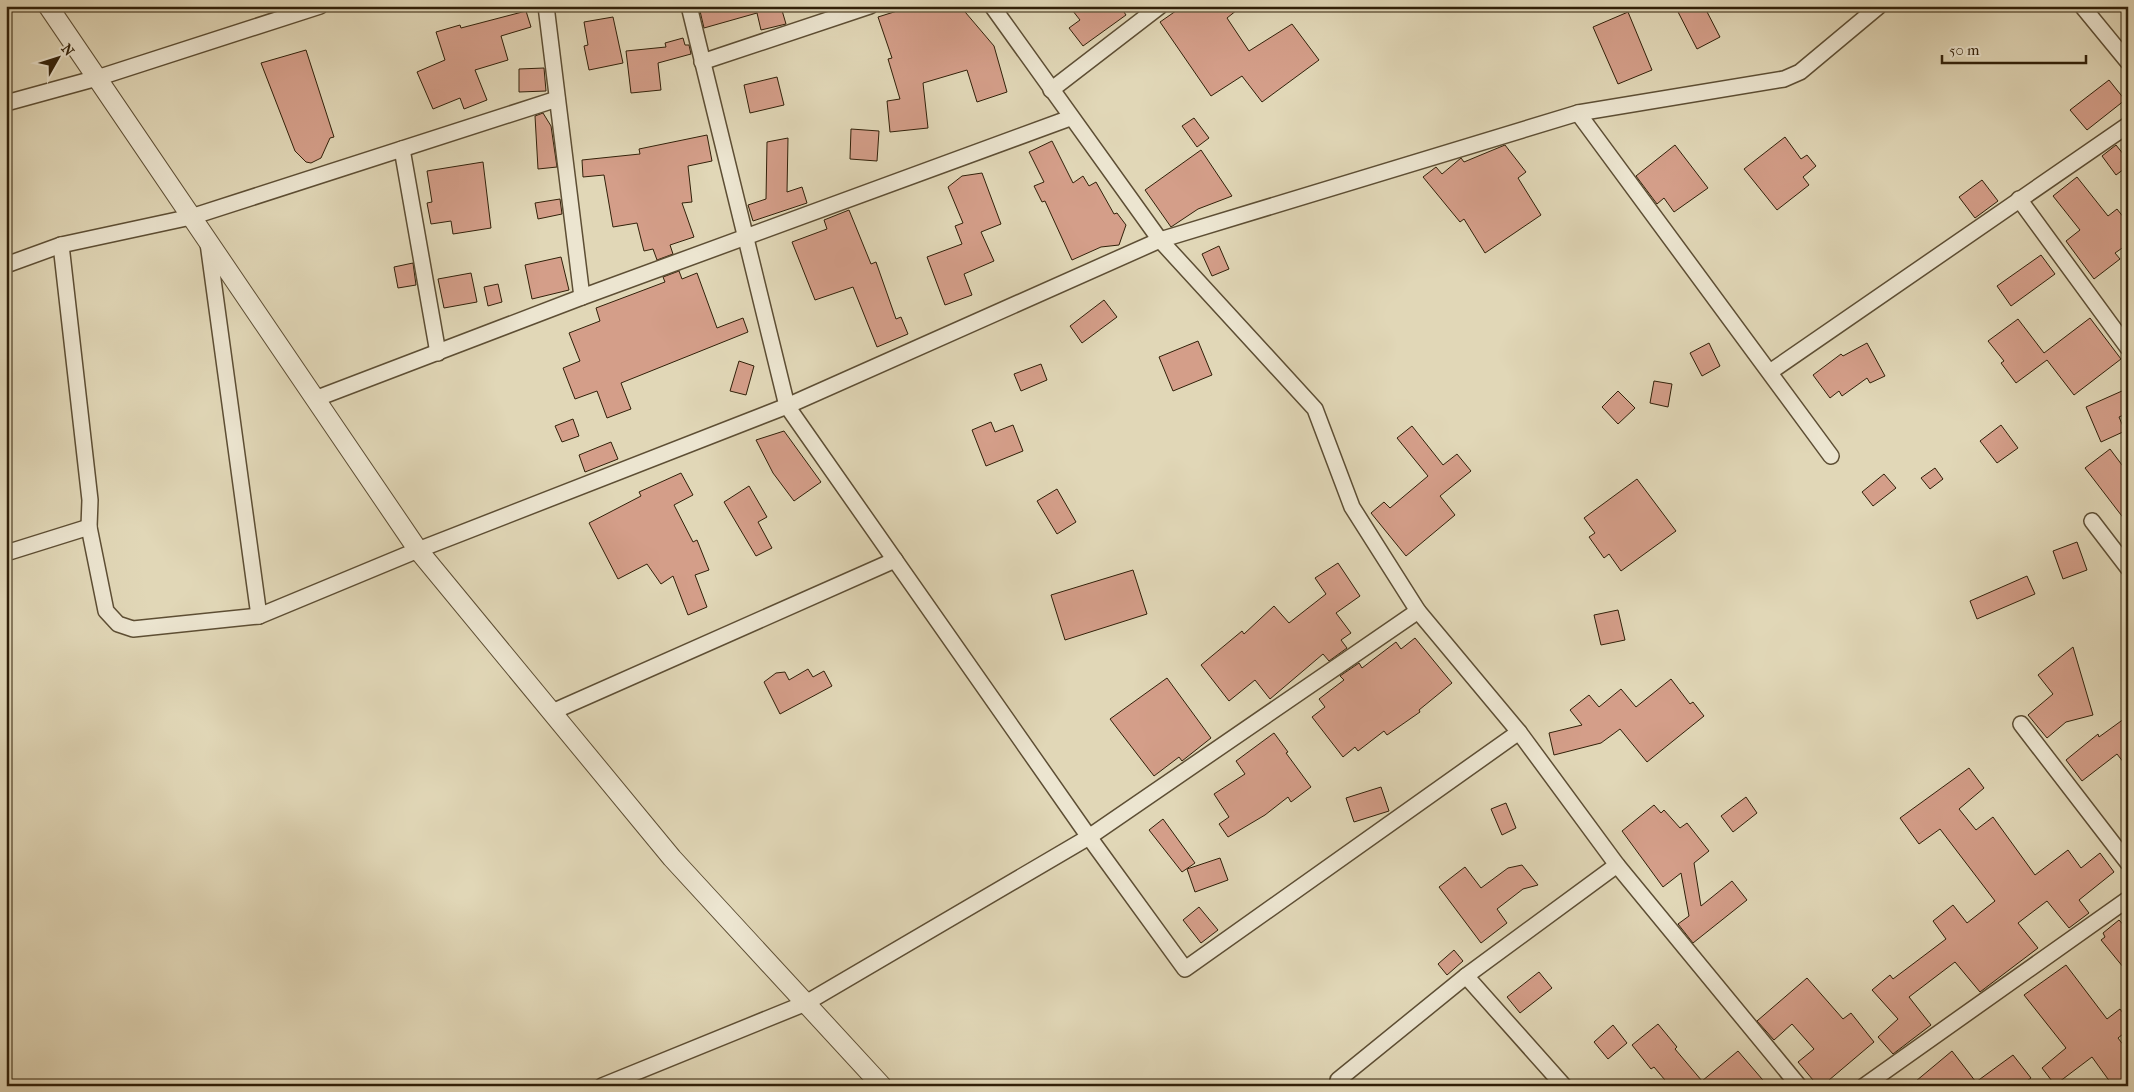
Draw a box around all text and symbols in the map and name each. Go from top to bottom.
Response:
north arrow [32,32,82,82]
scale bar [1942,32,2085,64]
text: N [58,41,78,60]
text: 50 m [1949,41,1980,59]

